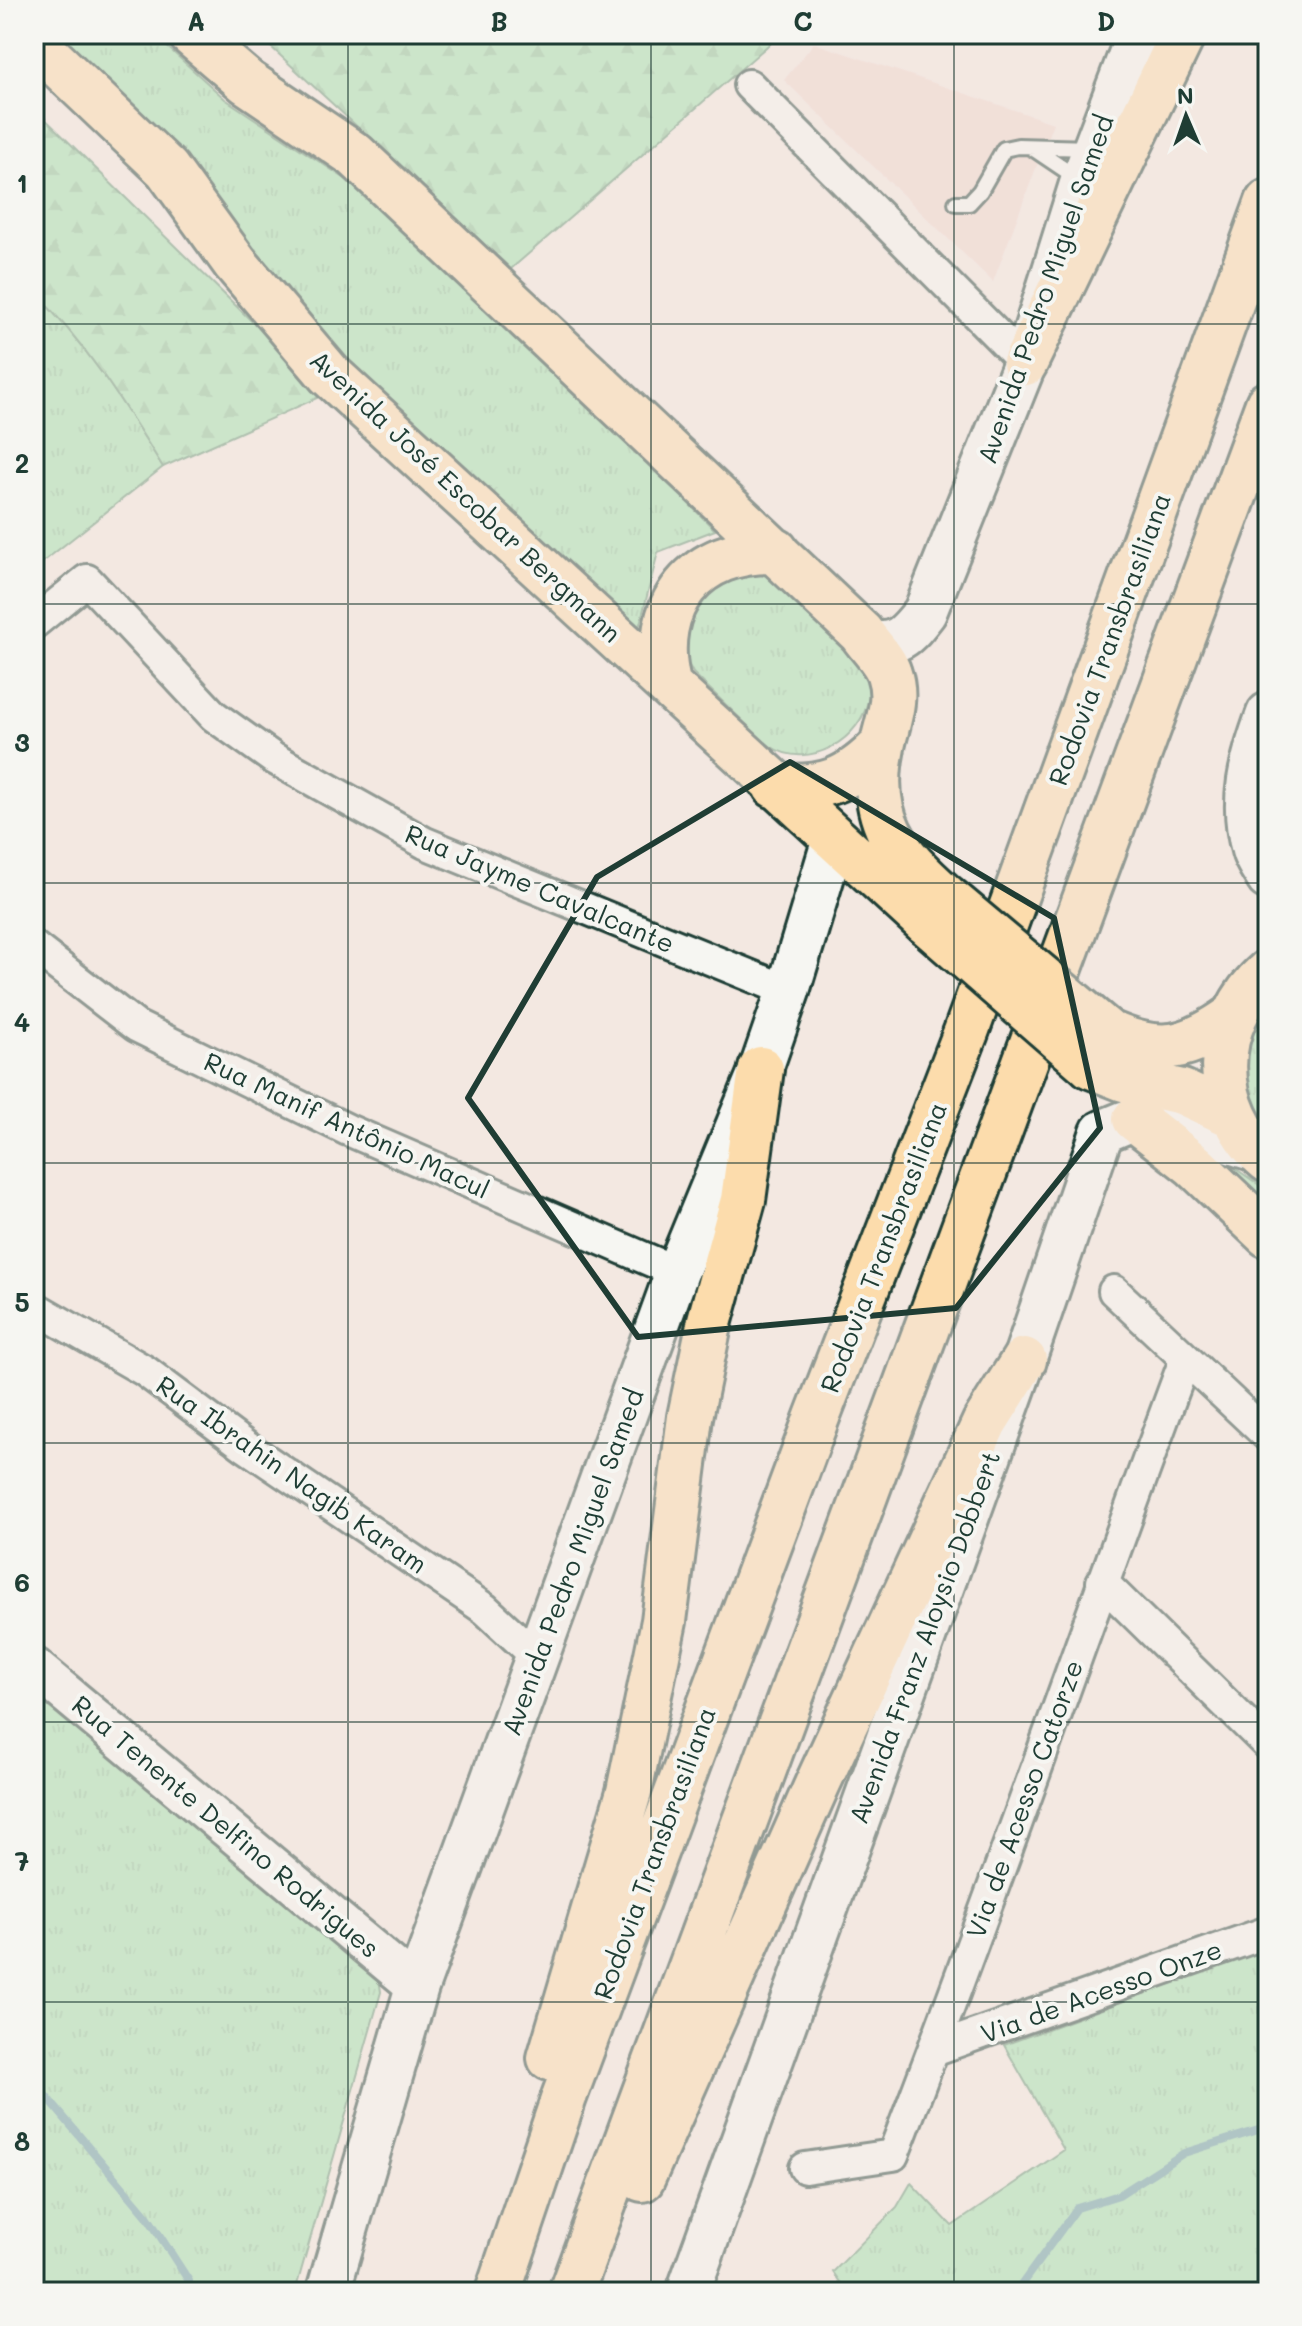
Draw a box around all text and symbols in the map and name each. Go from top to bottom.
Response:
text: A [187,4,205,38]
text: B [490,4,508,38]
text: C [793,4,813,38]
text: D [1097,4,1115,38]
north arrow [1146,76,1226,156]
text: N [1176,81,1194,110]
street label: Avenida Pedro Miguel Samed [969,110,1121,468]
text: 1 [16,166,28,200]
street label: Avenida José Escobar Bergmann [303,342,629,650]
text: 2 [15,446,29,480]
street label: Rodovia Transbrasiliana [1040,488,1178,790]
text: 3 [14,725,30,759]
street label: Rua Jayme Cavalcante [400,816,680,960]
text: 4 [14,1005,30,1039]
street label: Rua Manif Antônio Macul [199,1044,495,1206]
street label: Rodovia Transbrasiliana [812,1097,954,1397]
text: 5 [14,1285,30,1319]
street label: Rua Ibrahin Nagib Karam [150,1367,434,1581]
street label: Avenida Pedro Miguel Samed [493,1384,651,1740]
street label: Avenida Franz Aloysio Dobbert [841,1446,1007,1828]
text: 6 [14,1565,30,1599]
street label: Via de Acesso Catorze [958,1655,1090,1943]
street label: Rua Tenente Delfino Rodrigues [65,1687,387,1965]
street label: Rodovia Transbrasiliana [585,1702,723,2004]
text: 7 [15,1844,29,1878]
street label: Via de Acesso Onze [976,1932,1226,2050]
text: 8 [14,2124,30,2158]

